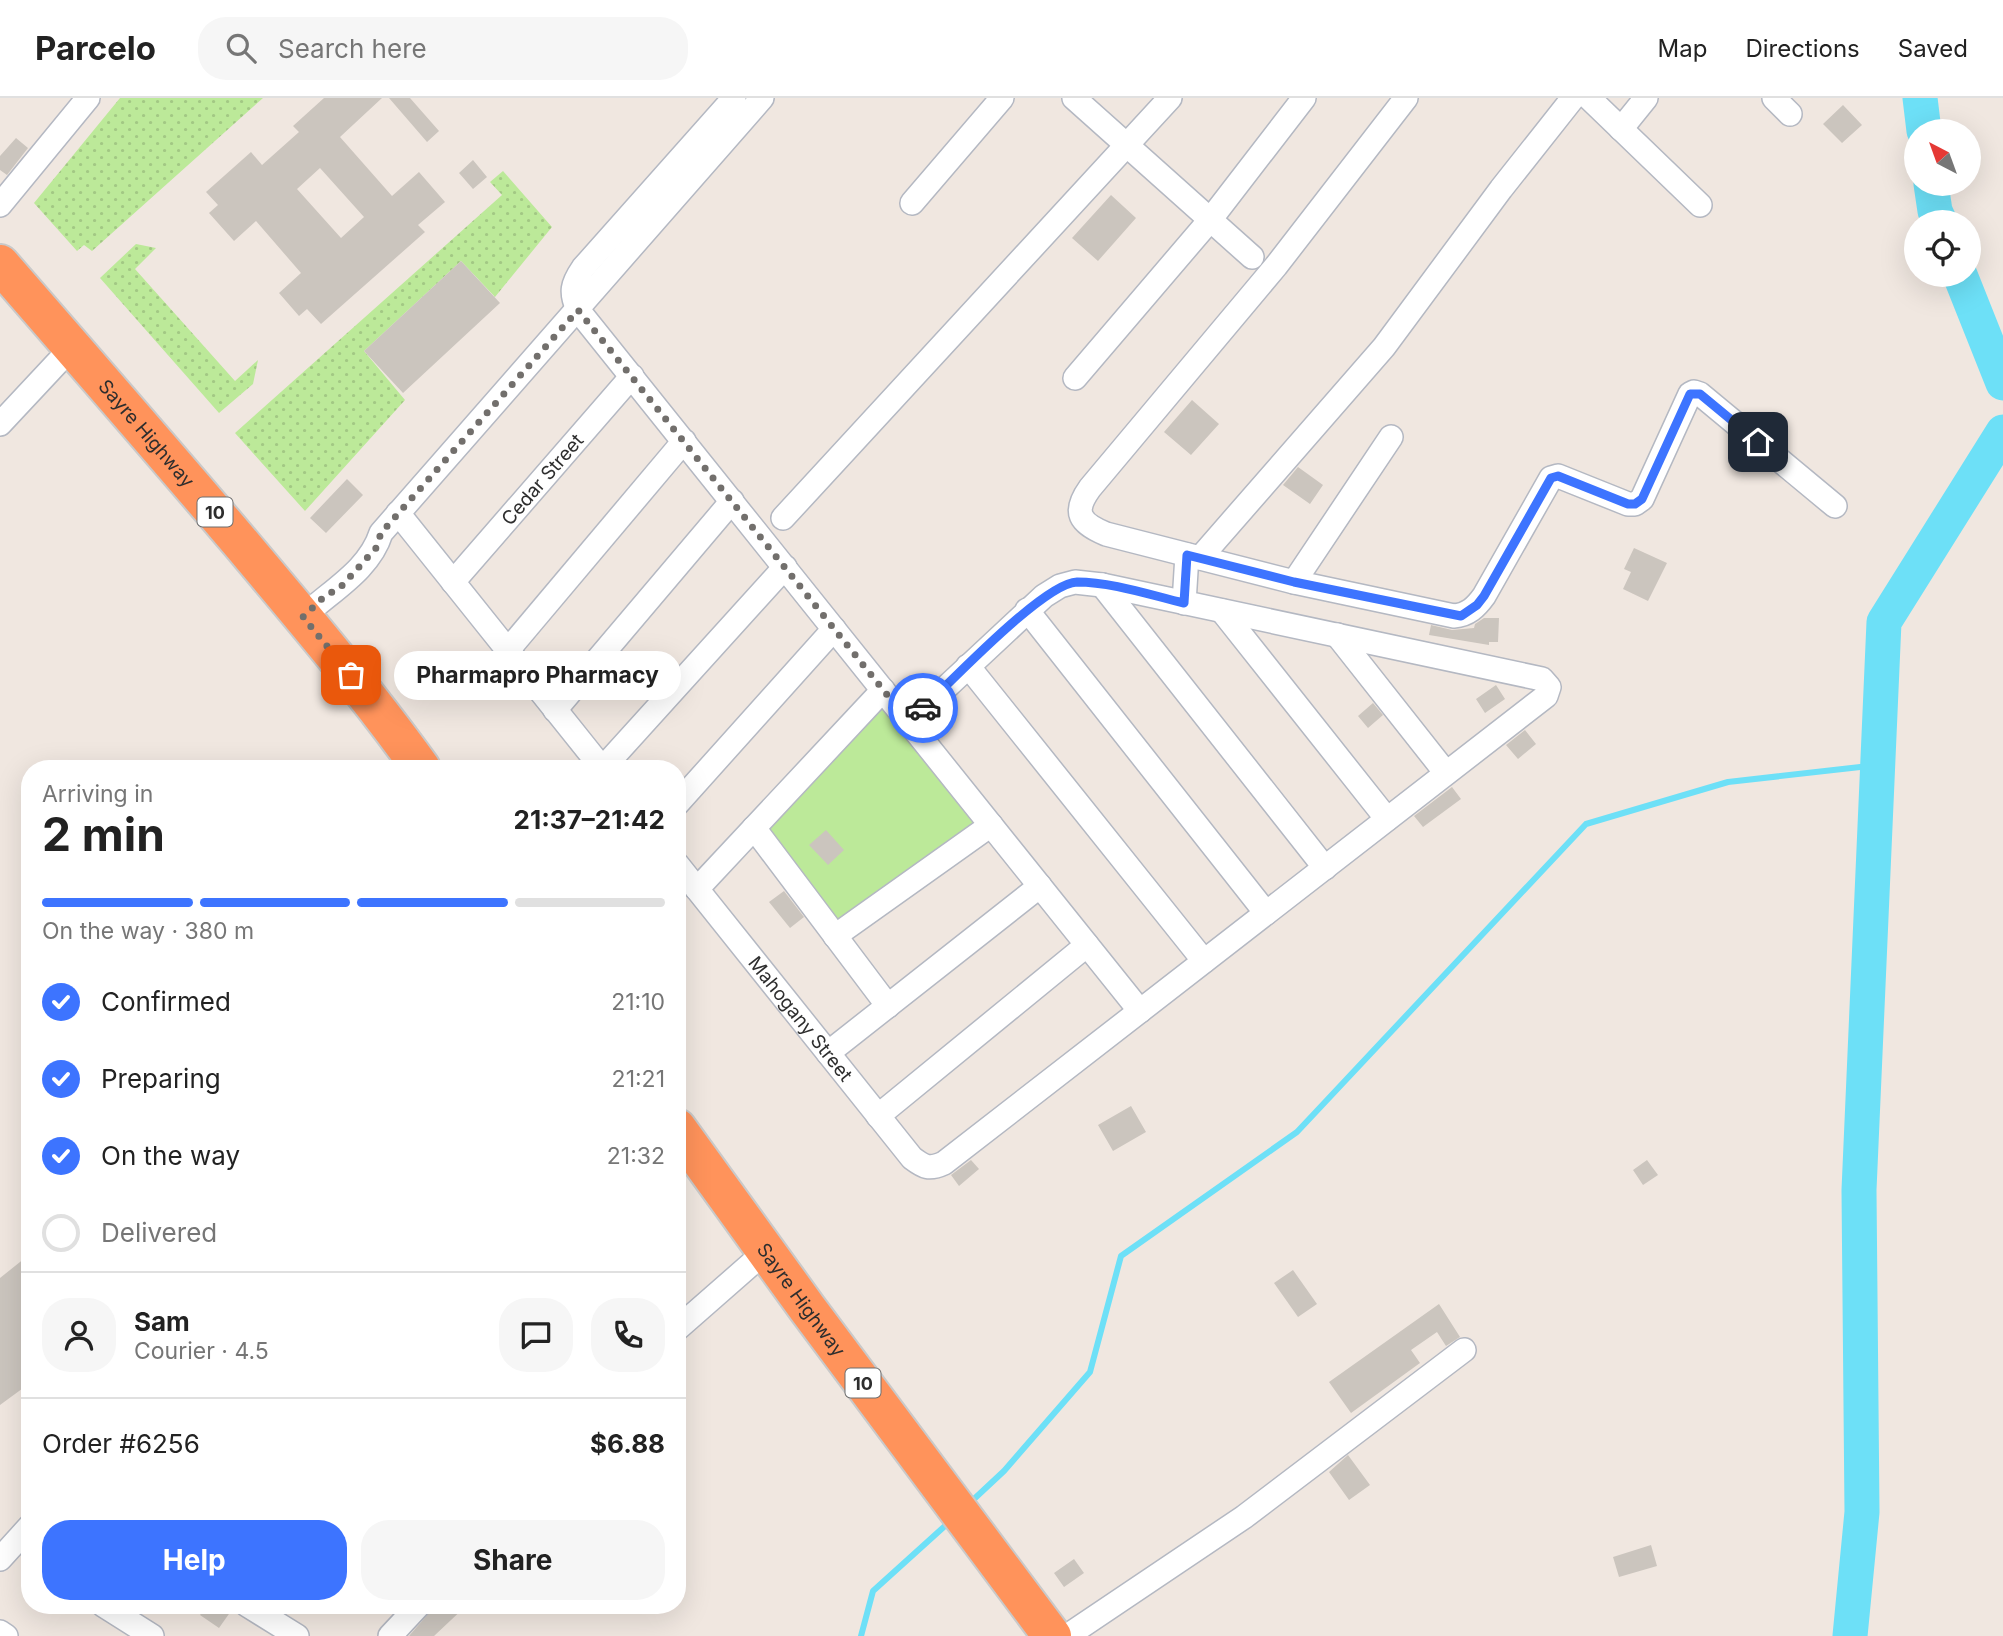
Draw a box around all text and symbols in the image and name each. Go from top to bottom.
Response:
search box [198,17,688,80]
text: Parcelo [35,28,156,68]
icon: search [222,29,260,67]
text: Search here [278,33,427,64]
text: Map [1658,34,1707,63]
text: Directions [1745,34,1860,63]
text: Saved [1898,34,1968,63]
north arrow [1904,119,1981,196]
map controls [1904,119,1981,287]
button: locate [1904,210,1981,287]
street label: Sayre Highway [94,375,200,492]
pin [1728,412,1788,472]
icon: home [1739,423,1777,461]
street label: Cedar Street [496,429,588,530]
road number: 10 [198,498,232,526]
pin [321,645,381,705]
callout: Pharmapro Pharmacy [393,650,680,700]
icon: bag [332,656,370,694]
text: Pharmapro Pharmacy [416,661,659,689]
courier [888,673,958,743]
icon: car [904,689,942,727]
text: Arriving in [42,780,153,808]
text: 21:37–21:42 [514,804,665,835]
text: 2 min [42,806,165,862]
text: On the way · 380 m [42,917,254,945]
street label: Mahogany Street [744,952,858,1086]
icon: check [42,983,80,1021]
text: Confirmed [101,986,231,1017]
text: 21:10 [611,988,665,1016]
icon: check [42,1060,80,1098]
text: Preparing [101,1063,221,1094]
text: 21:21 [612,1065,665,1093]
icon: check [42,1137,80,1175]
text: On the way [101,1140,240,1171]
text: 21:32 [607,1142,665,1170]
text: Delivered [101,1217,217,1248]
street label: Sayre Highway [752,1238,851,1361]
button: person [42,1298,116,1372]
button: chat [499,1298,573,1372]
button: phone [591,1298,665,1372]
text: Sam [134,1306,190,1337]
text: Courier · 4.5 [134,1337,269,1365]
road number: 10 [846,1368,880,1398]
text: Order #6256 [42,1428,200,1459]
text: $6.88 [590,1428,665,1459]
button: Help [42,1520,347,1600]
button: Share [361,1520,665,1600]

